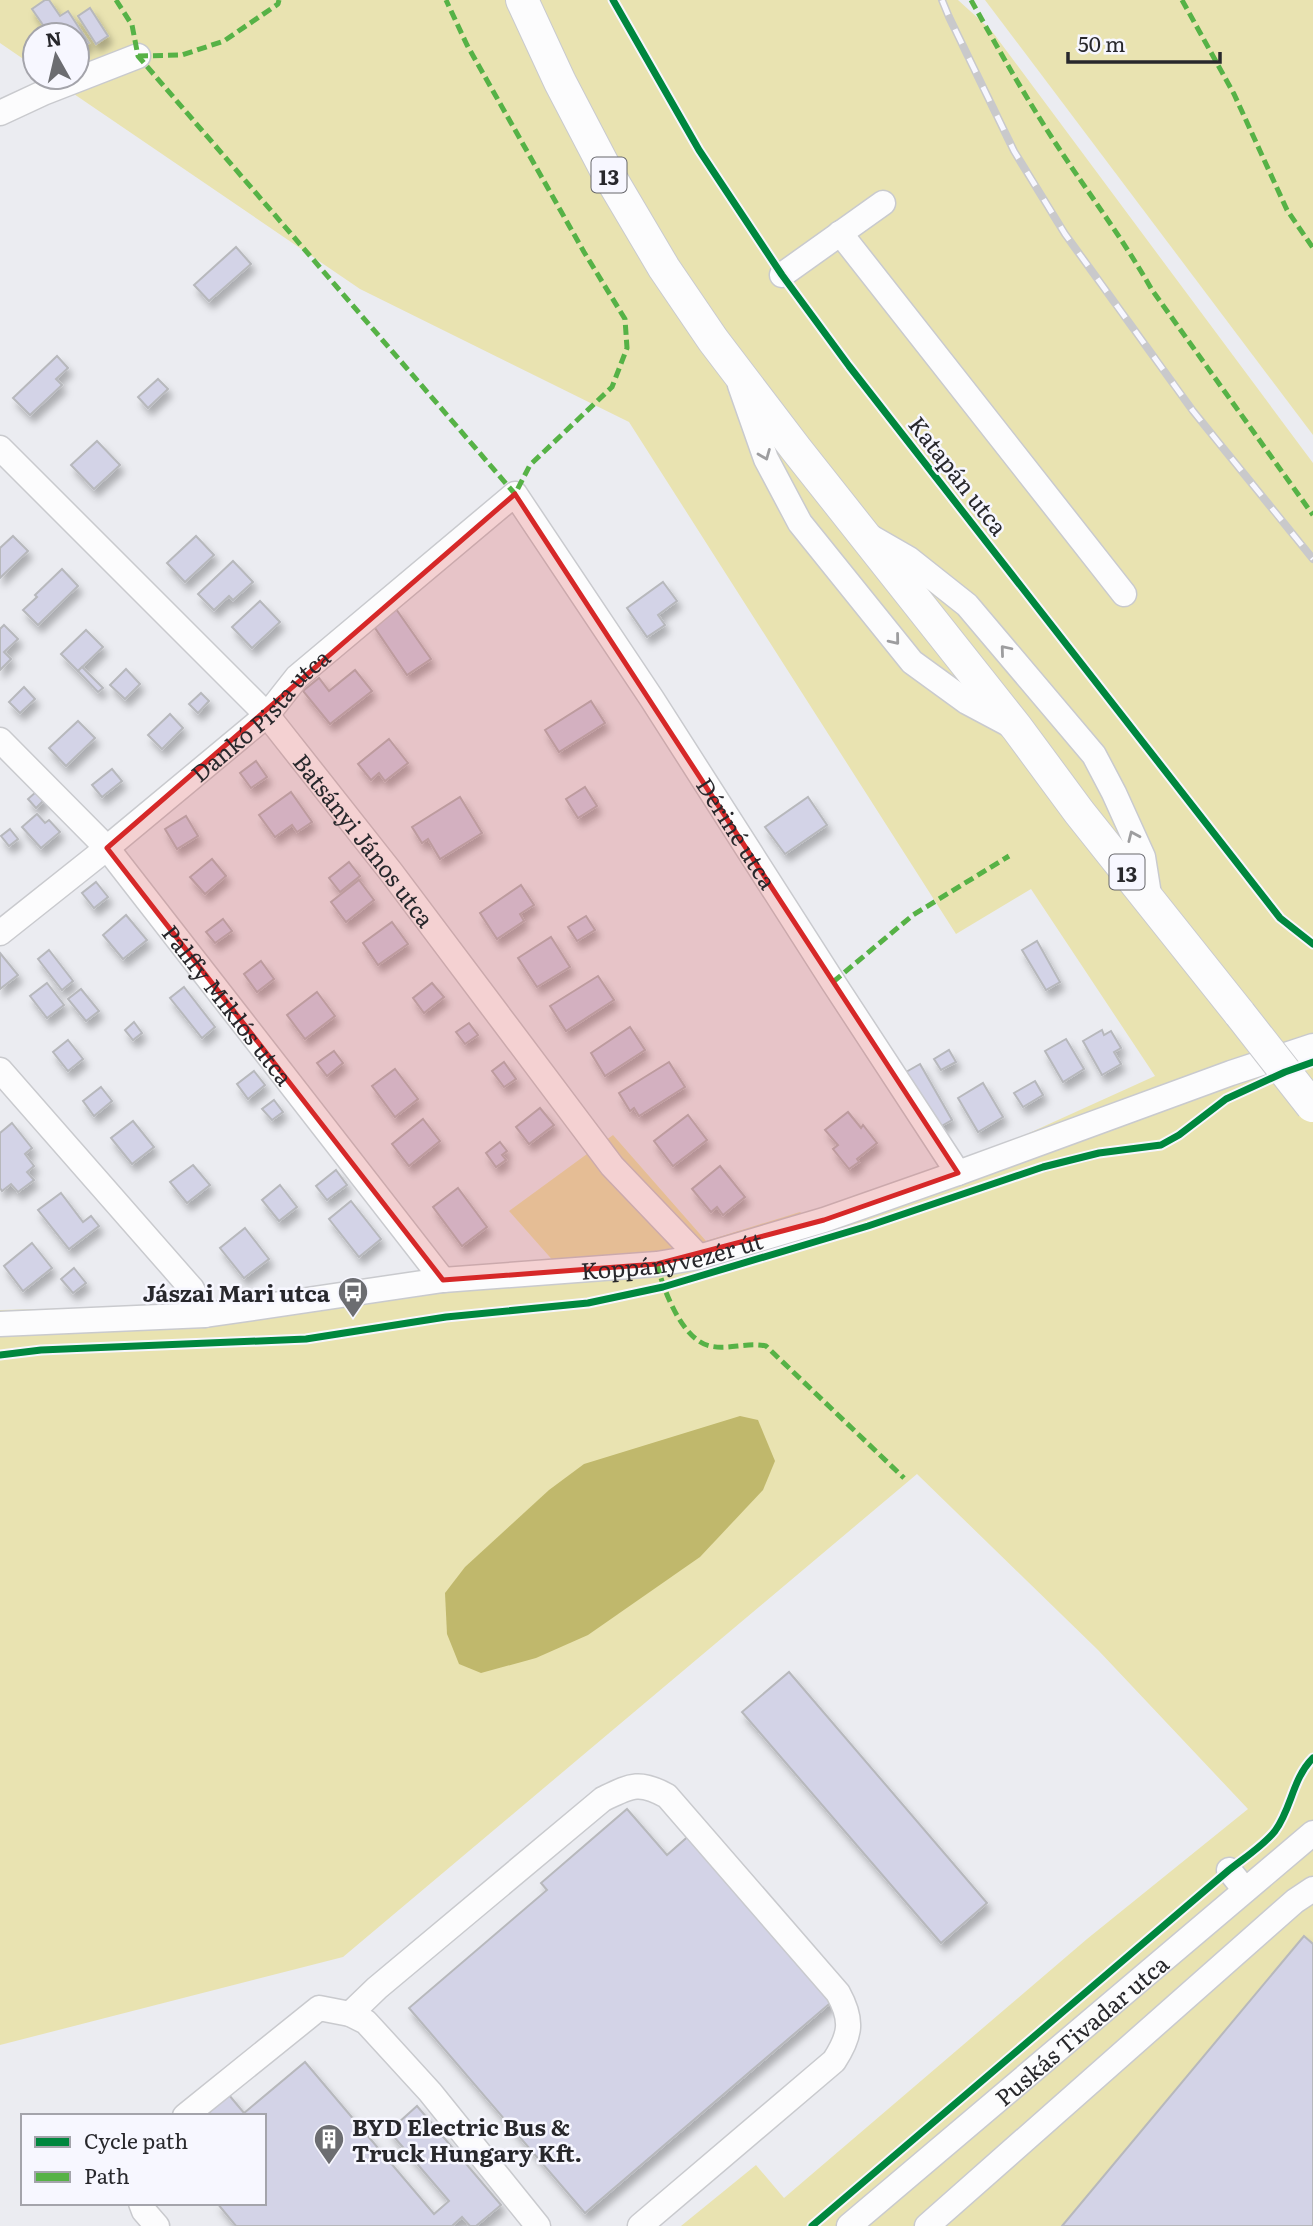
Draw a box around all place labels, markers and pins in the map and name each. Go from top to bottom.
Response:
place label: Jászai Mari utca [143,1275,331,1309]
bus stop icon: Jászai Mari utca [336,1275,370,1319]
place label: BYD Electric Bus & Truck Hungary Kft. [352,2109,582,2169]
building icon: BYD Electric Bus & Truck Hungary Kft. [312,2122,346,2166]

